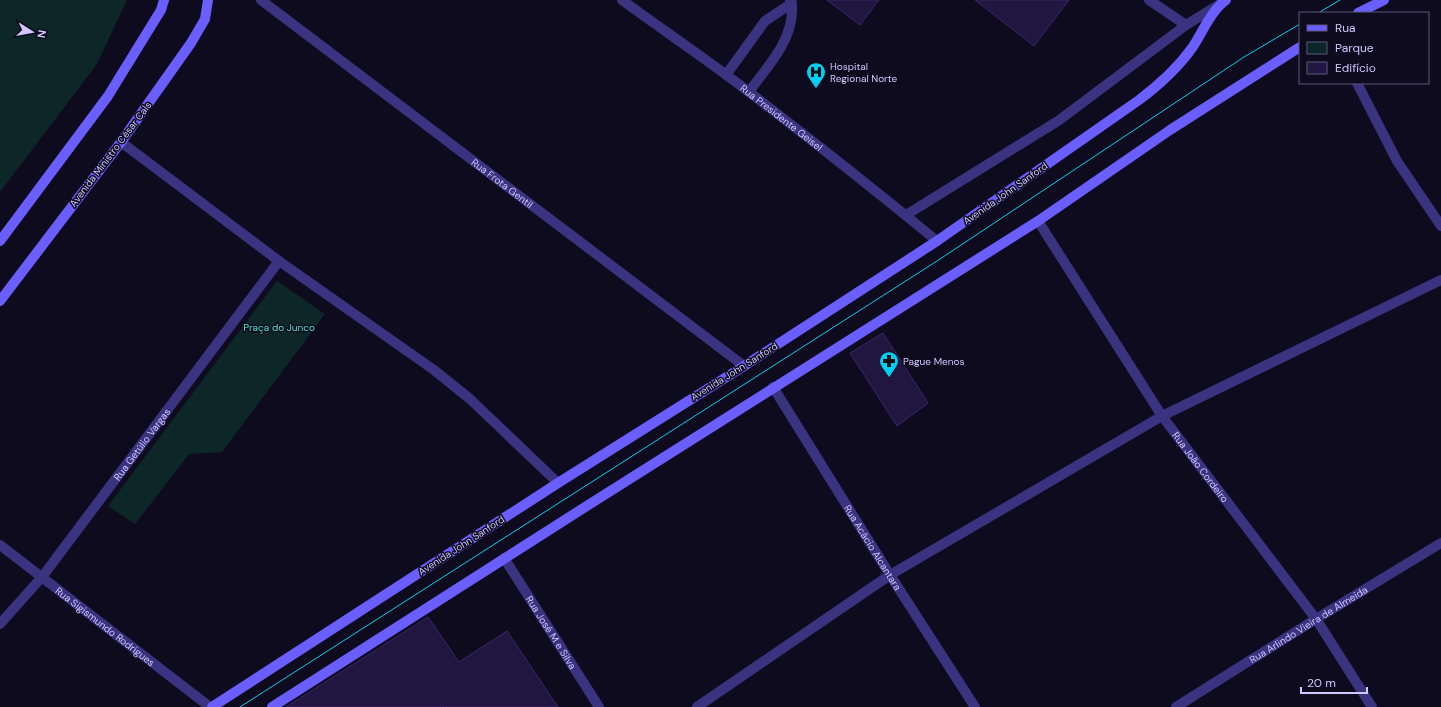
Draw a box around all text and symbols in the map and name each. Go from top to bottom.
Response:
north arrow [12,12,52,52]
legend [1299,12,1429,84]
text: Rua [1335,20,1356,36]
text: N [34,29,49,39]
text: Parque [1335,40,1374,56]
place label: Hospital Regional Norte [830,60,898,85]
text: Edifício [1335,60,1376,76]
hospital icon: Hospital Regional Norte [805,61,827,89]
street label: Rua Presidente Geisel [737,82,825,154]
street label: Avenida Ministro César Cals [66,99,154,210]
street label: Rua Frota Gentil [469,156,536,211]
street label: Avenida John Sanford [960,159,1050,228]
park label: Praça do Junco [243,321,315,334]
street label: Avenida John Sanford [688,339,780,404]
pharmacy icon: Pague Menos [878,350,900,378]
place label: Pague Menos [903,355,964,368]
street label: Rua Getúlio Vargas [111,406,173,483]
street label: Rua João Cordeiro [1169,429,1231,505]
street label: Rua Acácio Alcantara [841,502,904,593]
street label: Avenida John Sanford [416,513,507,578]
street label: Rua Arlindo Vieira de Almeida [1247,583,1370,666]
street label: Rua Sigismundo Rodrigues [53,584,157,669]
street label: Rua José M e Silva [523,593,579,672]
scale bar [1301,669,1367,695]
text: 20 m [1307,675,1336,691]

